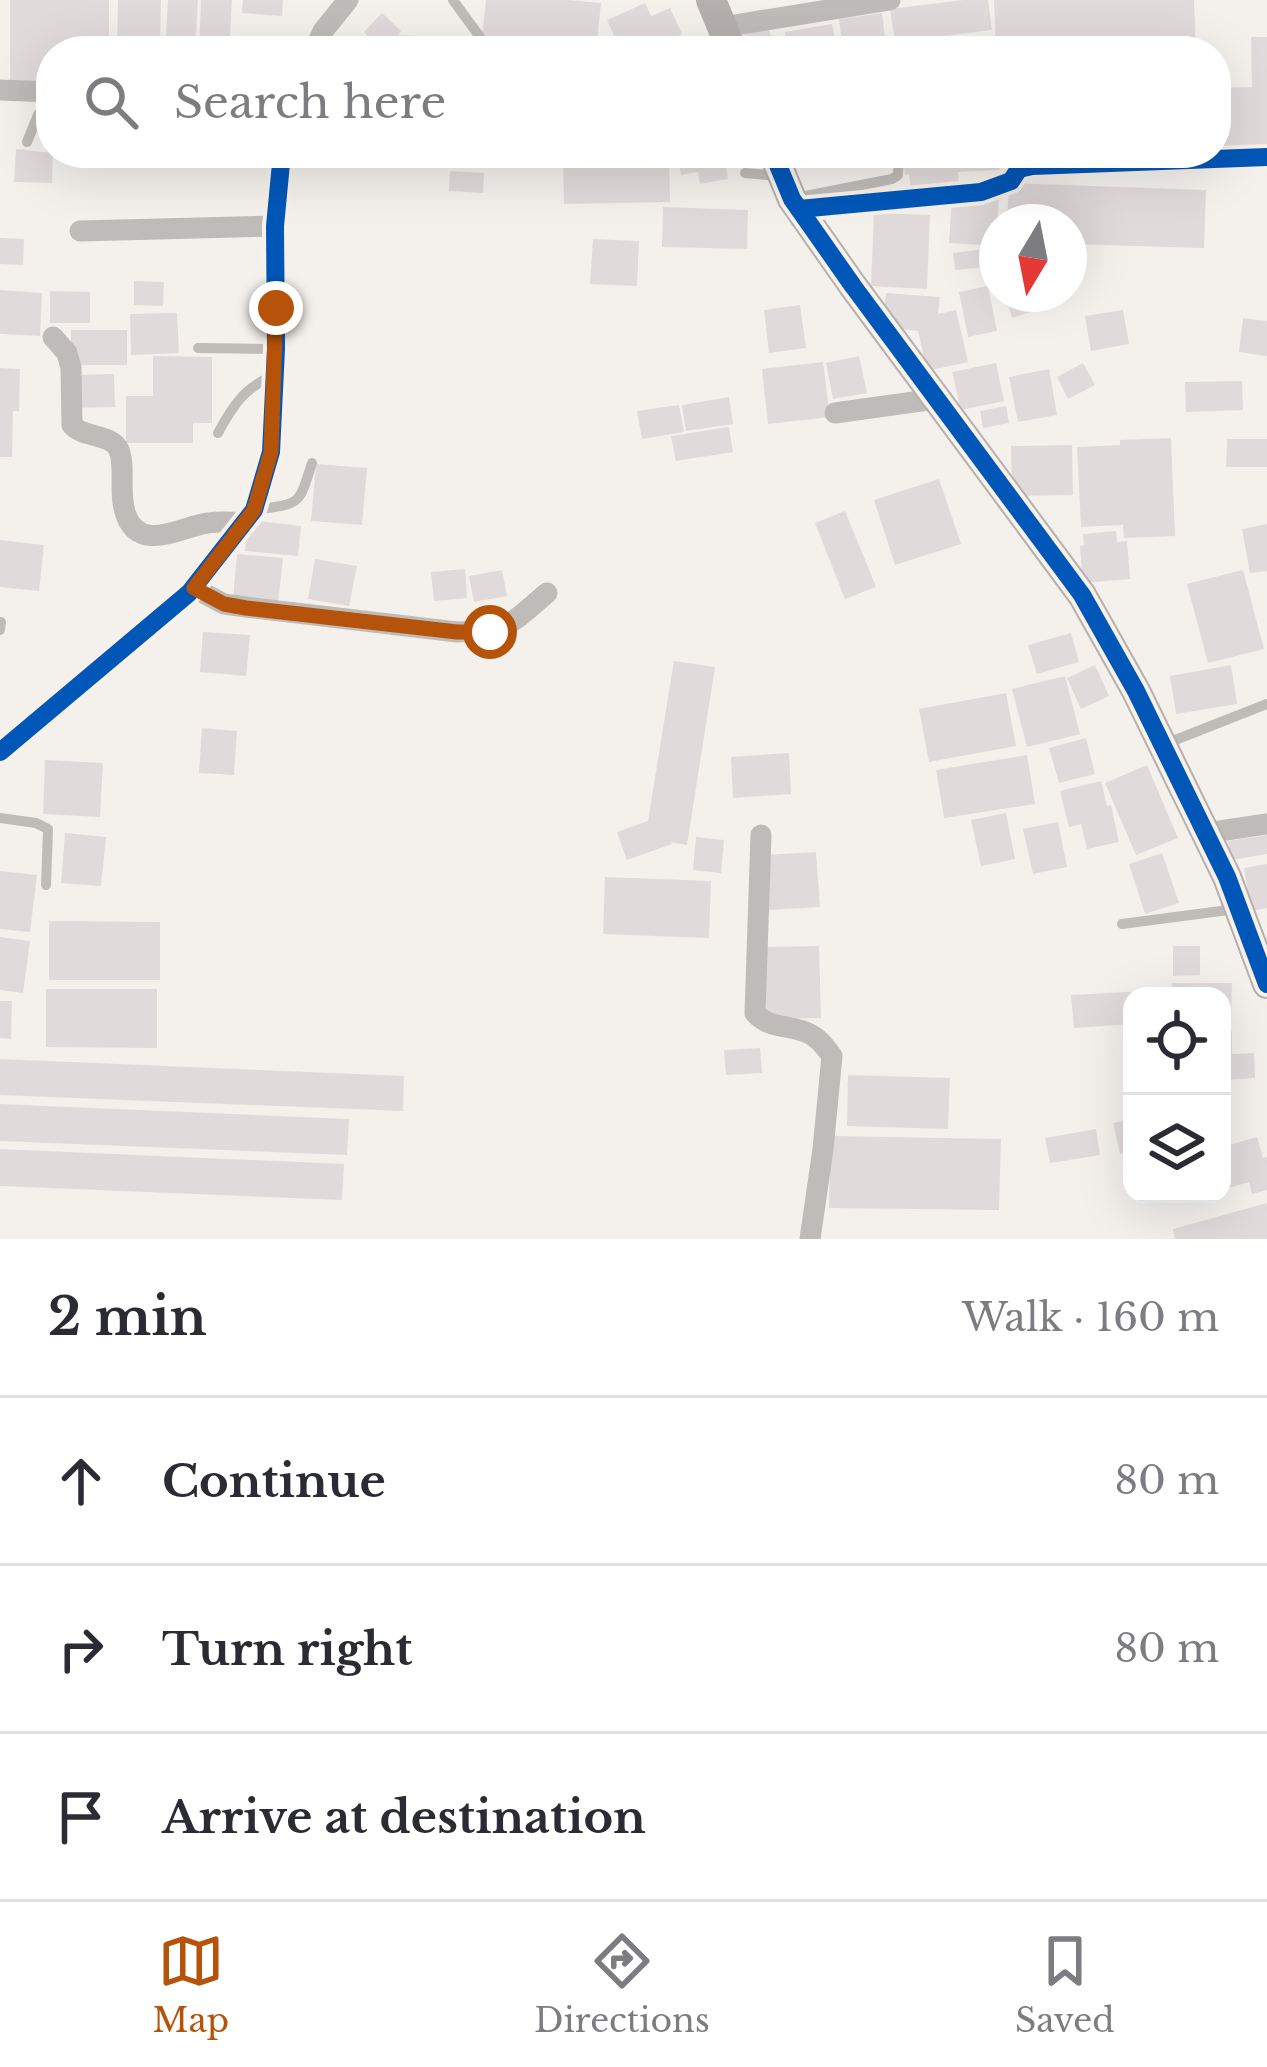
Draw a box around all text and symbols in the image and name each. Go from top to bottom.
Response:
search box [36,36,1231,168]
icon: search [78,69,144,135]
text: Search here [174,74,446,130]
north arrow [979,204,1087,312]
route end [249,281,303,335]
route start [463,605,517,659]
map controls [1123,987,1231,1203]
button: locate [1123,987,1231,1095]
button: layers [1123,1095,1231,1203]
text: 2 min [48,1286,207,1349]
text: Walk · 160 m [962,1293,1219,1342]
icon: ahead [48,1448,114,1514]
text: Continue [162,1453,386,1509]
text: 80 m [1114,1456,1219,1505]
icon: right [48,1616,114,1682]
text: Turn right [162,1621,412,1677]
text: 80 m [1114,1624,1219,1673]
icon: arrive [48,1784,114,1850]
text: Arrive at destination [162,1789,646,1845]
tab: Map [153,1928,229,2041]
tab: Directions [534,1928,710,2041]
tab: Saved [1015,1928,1114,2041]

